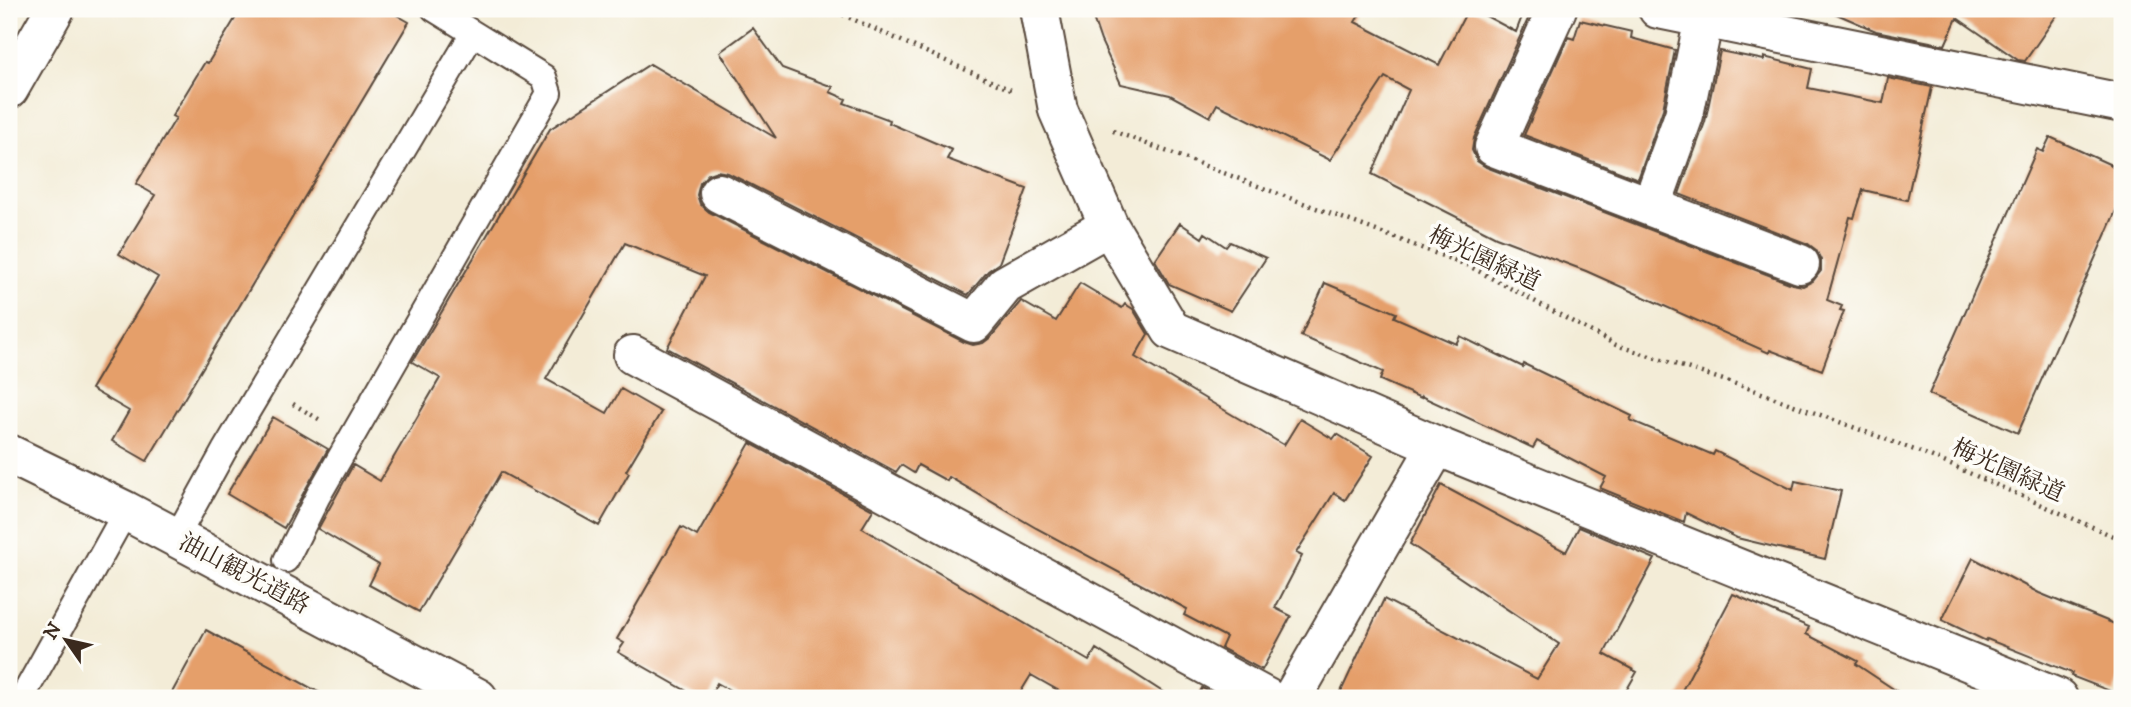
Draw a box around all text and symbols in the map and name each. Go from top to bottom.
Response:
street label: 梅光園緑道 [1423,220,1545,298]
street label: 梅光園緑道 [1947,433,2069,509]
street label: 油山観光道路 [173,527,315,621]
north arrow [32,606,102,676]
text: N [39,618,67,644]

